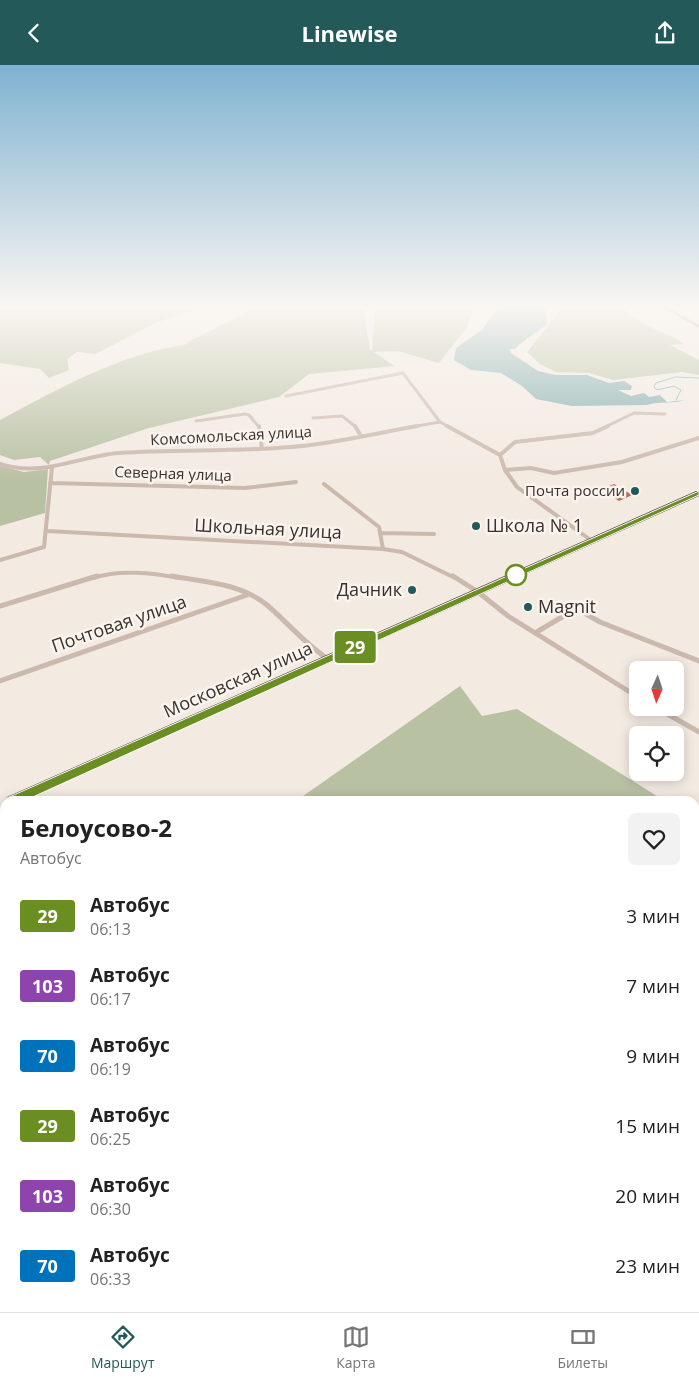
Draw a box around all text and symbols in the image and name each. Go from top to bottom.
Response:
text: Linewise [301,18,398,48]
icon: back [20,19,48,47]
icon: share [651,19,679,47]
street label: Комсомольская улица [150,421,312,449]
street label: Северная улица [114,461,232,485]
place label: Почта россии [525,480,625,500]
marker: Почта россии [629,485,641,497]
street label: Школьная улица [194,512,342,544]
place label: Школа № 1 [486,513,583,537]
marker: Школа № 1 [470,520,482,532]
unlabelled marker [505,564,527,586]
place label: Дачник [337,577,403,601]
marker: Дачник [406,584,418,596]
street label: Почтовая улица [48,589,189,657]
place label: Magnit [538,594,596,618]
marker: Magnit [522,601,534,613]
line badge: 29 [332,631,378,663]
street label: Московская улица [159,635,316,723]
text: 29 [345,635,365,659]
north arrow [629,661,684,716]
map controls [629,661,684,781]
button: locate [629,726,684,781]
text: Белоусово-2 [20,811,172,844]
button: heart [628,813,680,865]
text: Автобус [20,847,82,869]
text: Автобус [90,892,170,918]
text: 3 мин [626,903,680,929]
text: 29 [37,904,58,928]
text: 06:13 [90,918,131,940]
text: Автобус [90,962,170,988]
text: 7 мин [626,973,680,999]
text: 103 [32,974,63,998]
text: 06:17 [90,988,131,1010]
text: Автобус [90,1032,170,1058]
text: 9 мин [626,1043,680,1069]
text: 70 [37,1044,58,1068]
text: 06:19 [90,1058,131,1080]
text: Автобус [90,1102,170,1128]
text: 15 мин [615,1113,680,1139]
text: 29 [37,1114,58,1138]
text: 06:25 [90,1128,131,1150]
text: Автобус [90,1172,170,1198]
text: 20 мин [615,1183,680,1209]
text: 103 [32,1184,63,1208]
text: 06:30 [90,1198,131,1220]
text: Автобус [90,1242,170,1268]
text: 23 мин [615,1253,680,1279]
text: 70 [37,1254,58,1278]
text: 06:33 [90,1268,131,1290]
tab: Маршрут [91,1323,154,1372]
tab: Карта [336,1323,376,1372]
tab: Билеты [557,1323,608,1372]

